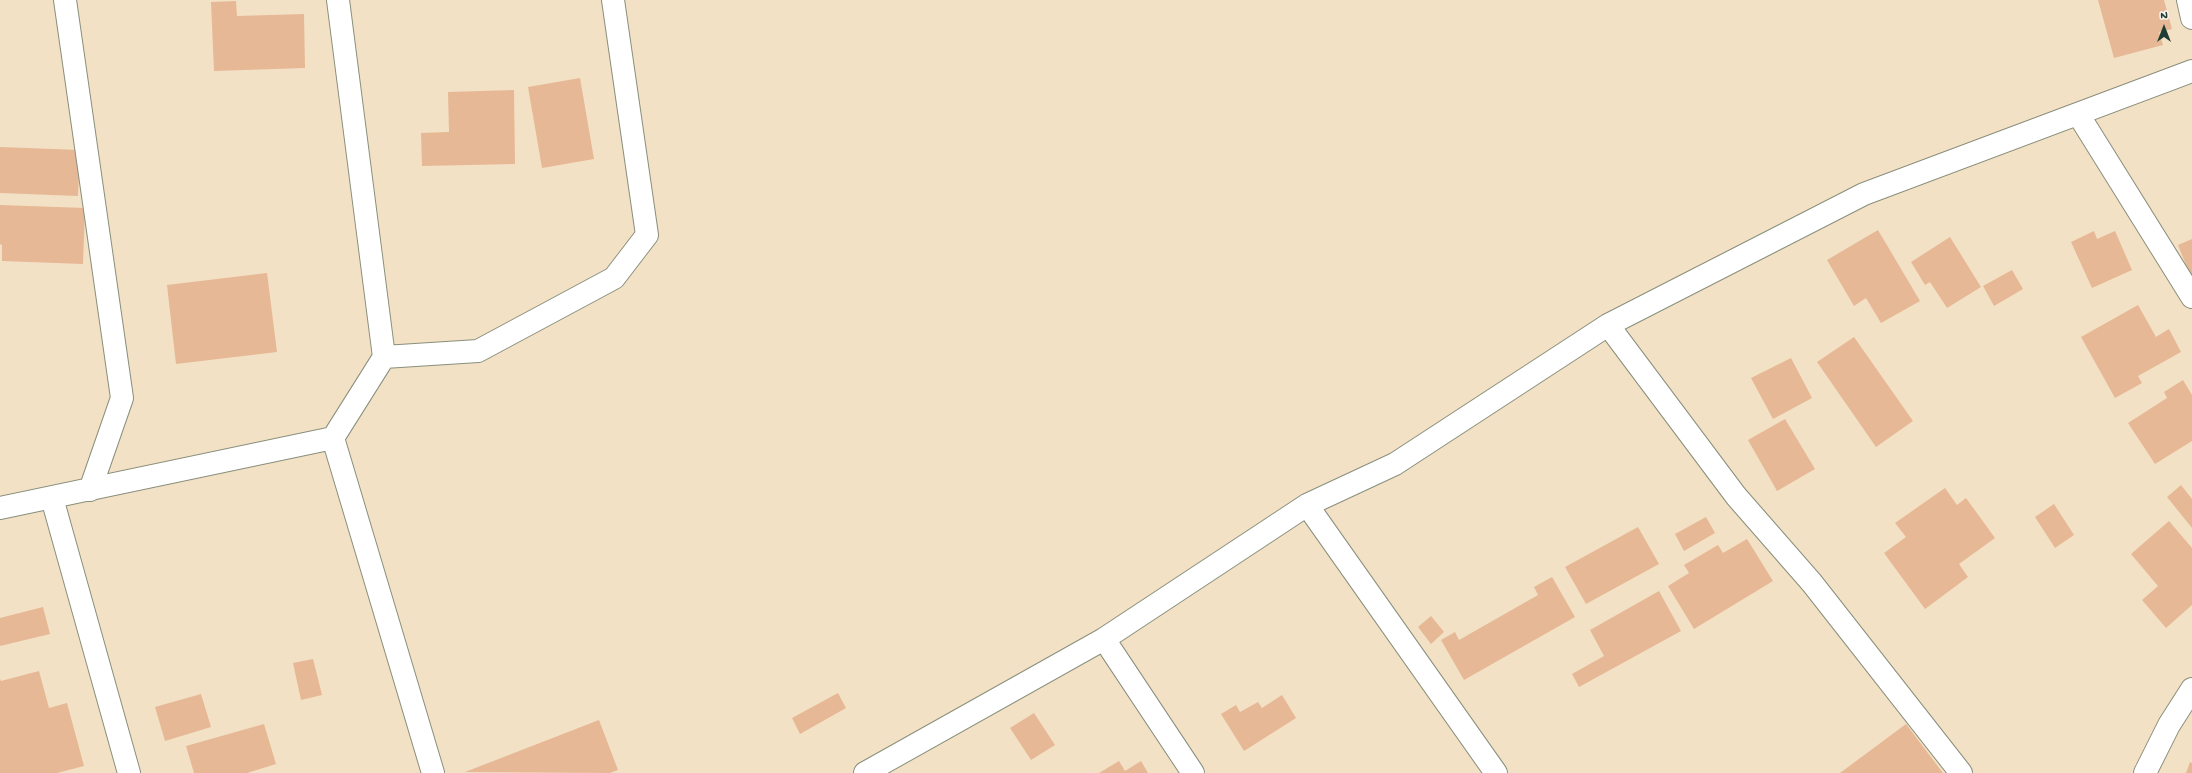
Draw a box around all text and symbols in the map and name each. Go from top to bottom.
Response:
north arrow [2144,8,2184,48]
text: N [2160,10,2168,22]

